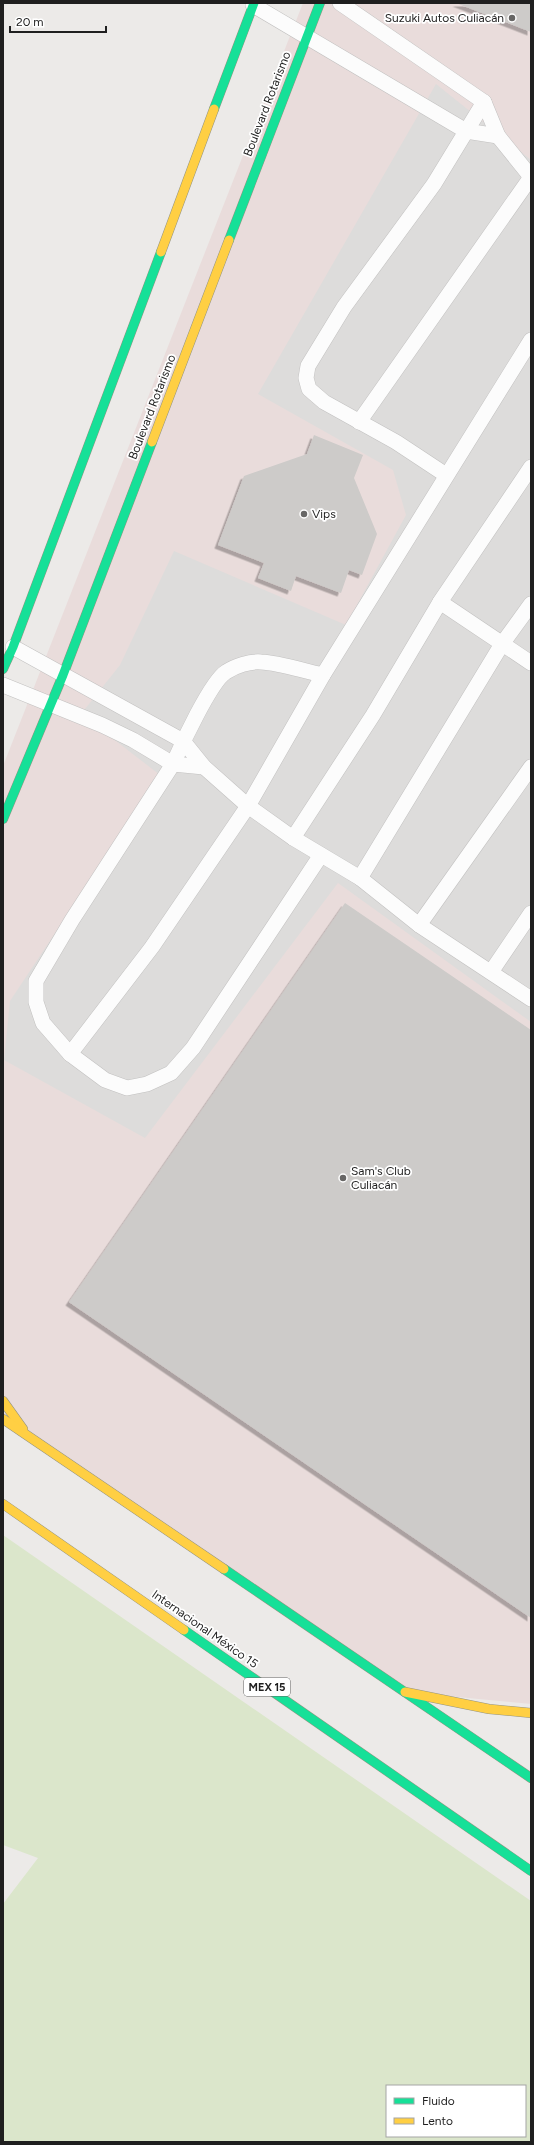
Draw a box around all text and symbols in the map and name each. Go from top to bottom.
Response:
scale bar [10,8,106,34]
place label: Suzuki Autos Culiacán [385,11,504,25]
marker: Suzuki Autos Culiacán [507,13,517,23]
text: 20 m [16,15,44,29]
street label: Boulevard Rotarismo [241,50,293,158]
street label: Boulevard Rotarismo [126,353,178,461]
place label: Vips [312,507,336,521]
marker: Vips [299,509,309,519]
place label: Sam's Club Culiacán [351,1164,411,1192]
marker: Sam's Club Culiacán [338,1173,348,1183]
street label: Internacional México 15 [149,1587,261,1671]
road number: MEX 15 [244,1678,290,1696]
legend [386,2085,526,2137]
text: Fluido [422,2094,455,2108]
text: Lento [422,2114,453,2128]

